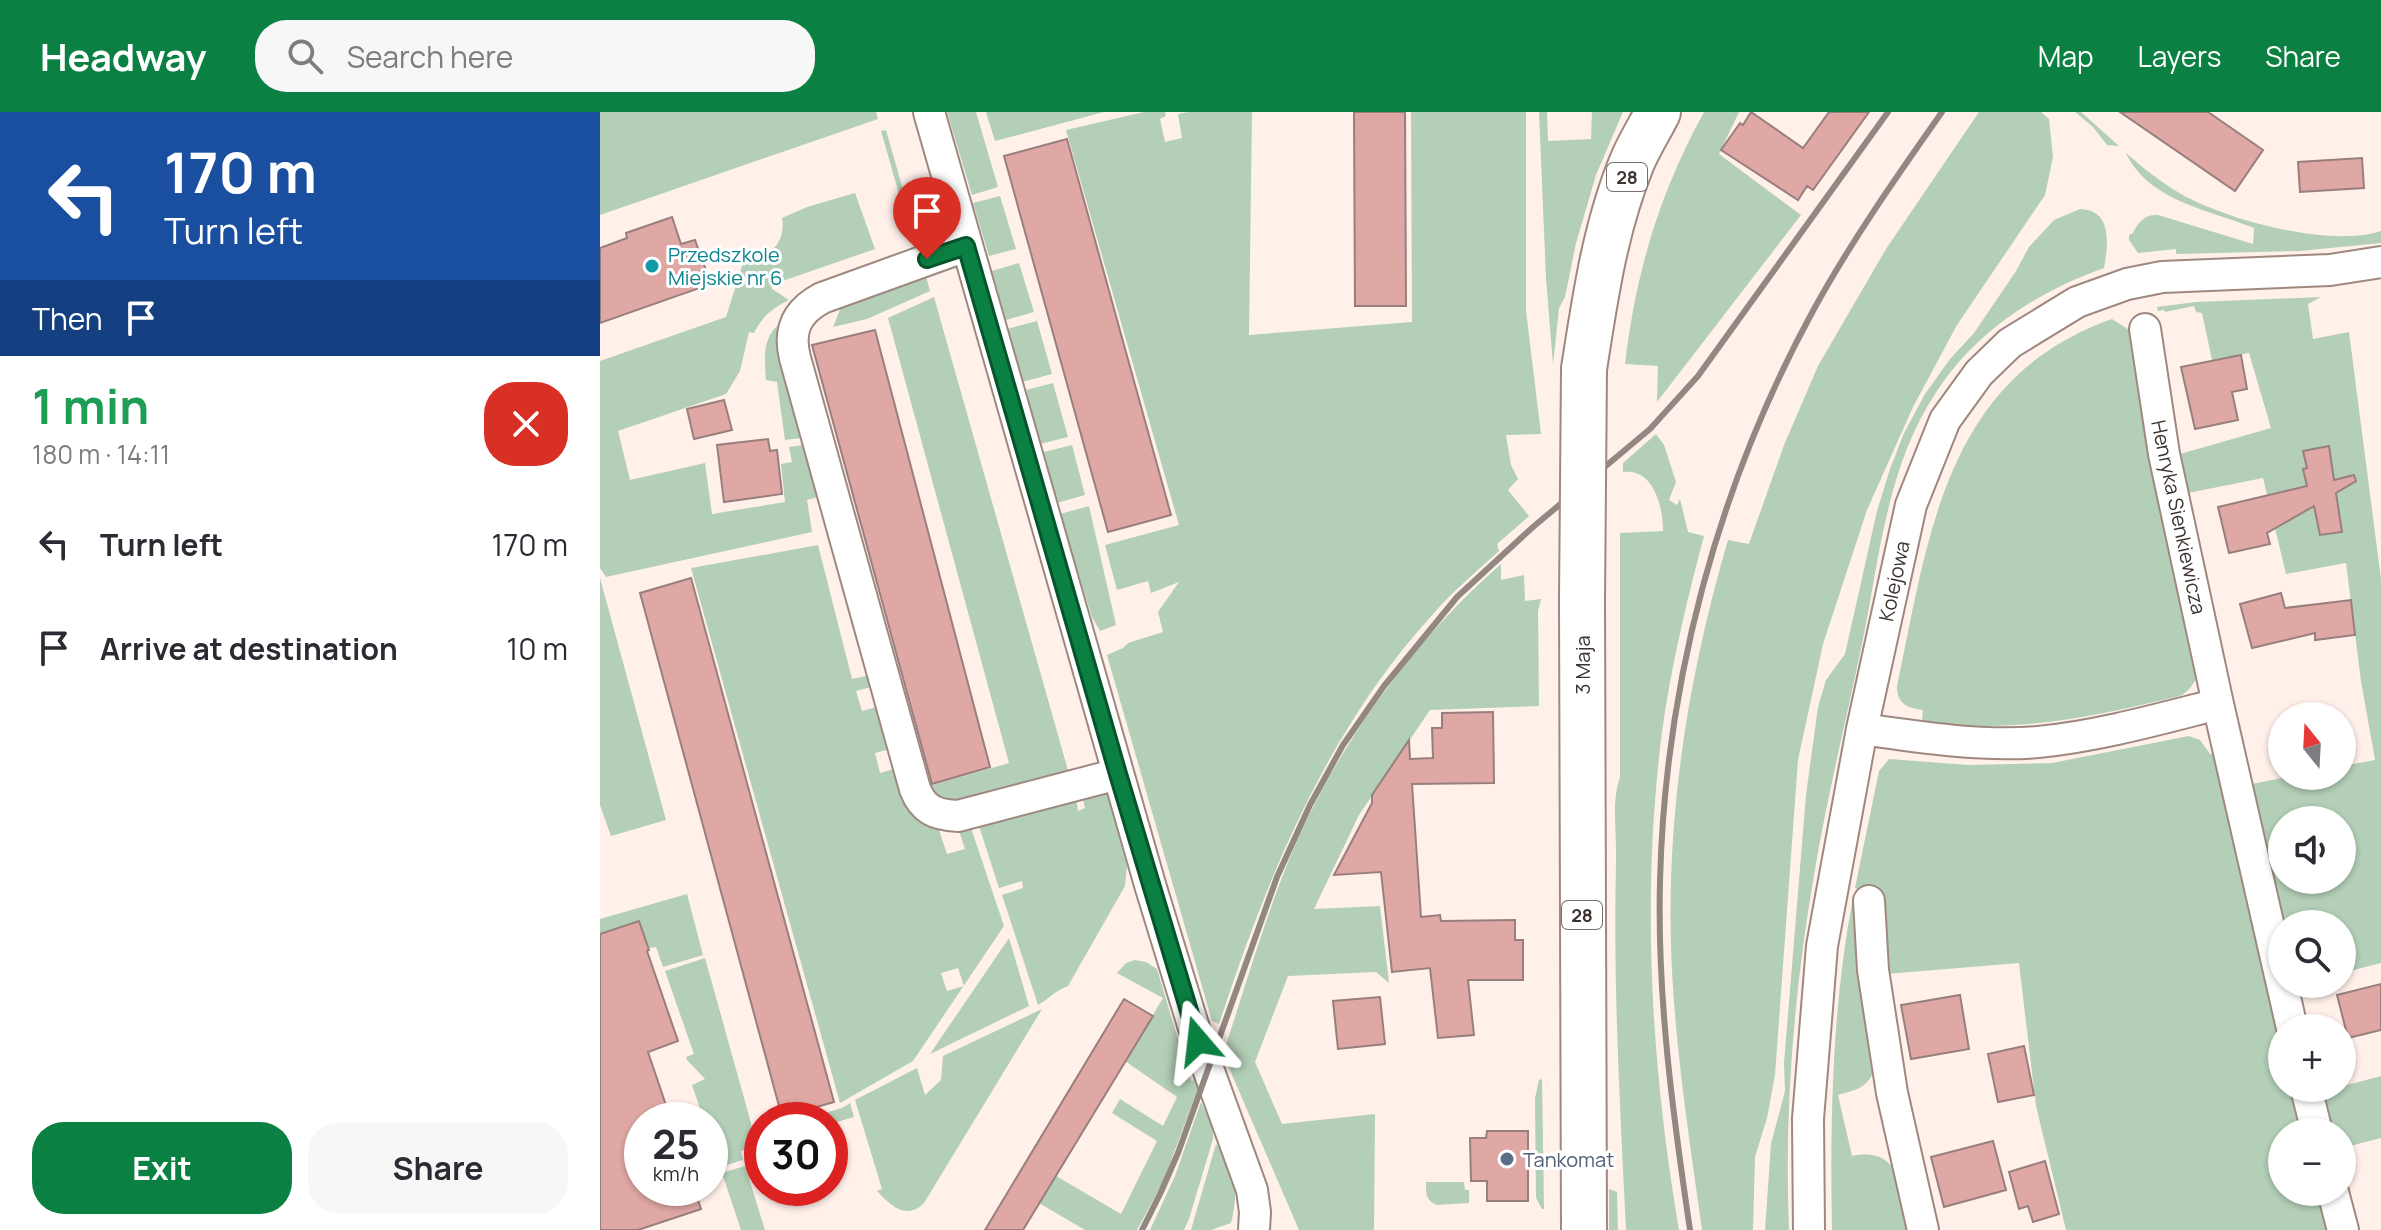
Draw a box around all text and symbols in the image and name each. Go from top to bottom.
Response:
search box [255,20,815,92]
text: Headway [40,30,207,82]
icon: search [283,34,327,78]
text: Search here [347,36,513,77]
text: Map [2038,37,2094,75]
text: Layers [2138,37,2221,75]
text: Share [2265,37,2341,75]
text: 170 m [164,133,317,210]
icon: left [32,144,136,248]
road number: 28 [1607,163,1647,191]
pin [893,177,961,259]
icon: arrive [905,189,949,233]
text: Turn left [164,206,303,255]
place label: Przedszkole Miejskie nr 6 [668,241,782,291]
marker: Przedszkole Miejskie nr 6 [643,257,661,275]
icon: arrive [119,296,163,340]
text: Then [32,298,103,339]
text: 1 min [32,373,149,438]
button: close [484,382,568,466]
street label: Henryka Sienkiewicza [2145,417,2213,617]
text: 180 m · 14:11 [32,436,170,472]
icon: left [32,522,76,566]
text: Turn left [100,524,223,565]
text: 170 m [491,524,568,565]
street label: Kolejowa [1872,538,1916,624]
icon: arrive [32,626,76,670]
text: Arrive at destination [100,628,398,669]
text: 10 m [507,628,568,669]
street label: 3 Maja [1569,635,1596,695]
north arrow [2268,702,2356,790]
map controls [2268,702,2356,1206]
button: sound [2268,806,2356,894]
road number: 28 [1562,901,1602,929]
button: search [2268,910,2356,998]
position arrow [1156,999,1240,1083]
button: + [2268,1014,2356,1102]
speed limit sign: 30 [744,1102,848,1206]
text: 25 [652,1116,700,1171]
button: − [2268,1118,2356,1206]
button: Exit [32,1122,292,1214]
button: Share [308,1122,568,1214]
place label: Tankomat [1523,1146,1614,1173]
marker: Tankomat [1498,1150,1516,1168]
text: km/h [653,1160,699,1187]

